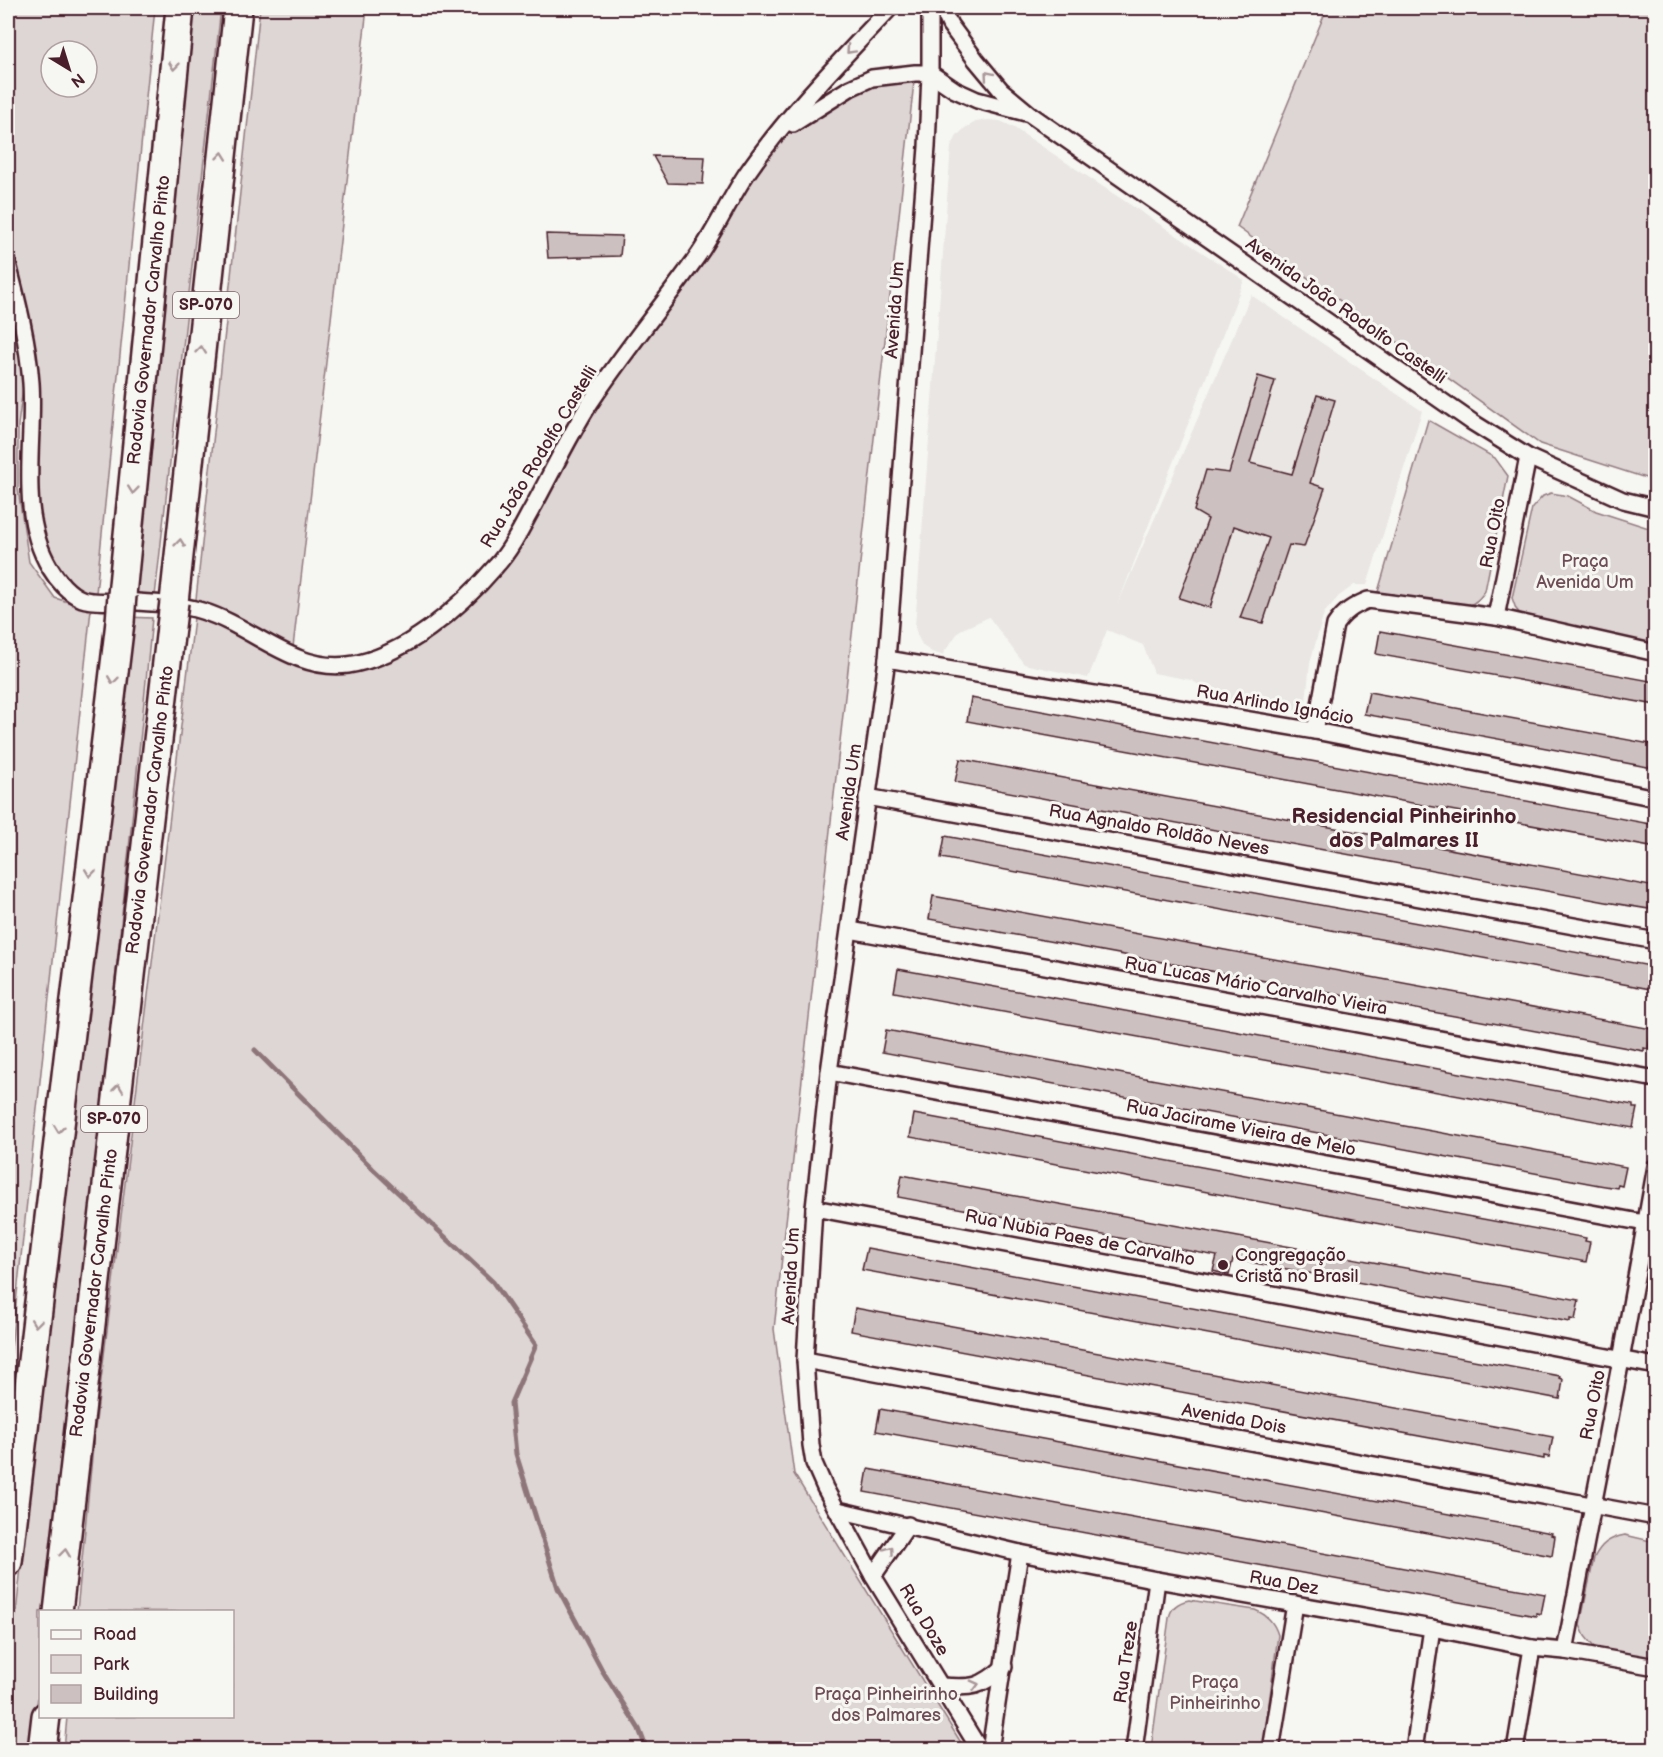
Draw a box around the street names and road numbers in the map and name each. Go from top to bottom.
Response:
street label: Rodovia Governador Carvalho Pinto [123,174,175,466]
street label: Avenida João Rodolfo Castelli [1242,233,1450,389]
street label: Avenida Um [881,261,909,359]
road number: SP-070 [173,292,239,318]
street label: Rua João Rodolfo Castelli [476,362,602,552]
street label: Rua Oito [1476,496,1510,570]
street label: Rodovia Governador Carvalho Pinto [122,664,178,956]
street label: Rua Arlindo Ignácio [1195,681,1355,729]
street label: Avenida Um [832,742,866,842]
street label: Rua Agnaldo Roldão Neves [1047,800,1271,860]
street label: Rua Lucas Mário Carvalho Vieira [1123,953,1389,1019]
street label: Rua Jacirame Vieira de Melo [1124,1095,1358,1161]
road number: SP-070 [81,1106,147,1132]
street label: Rodovia Governador Carvalho Pinto [66,1147,122,1439]
street label: Rua Nubia Paes de Carvalho [963,1205,1197,1271]
street label: Avenida Um [778,1227,804,1325]
street label: Rua Oito [1576,1368,1610,1442]
street label: Avenida Dois [1180,1399,1288,1439]
street label: Rua Dez [1248,1567,1321,1599]
street label: Rua Doze [894,1580,954,1660]
street label: Rua Treze [1110,1619,1142,1705]

